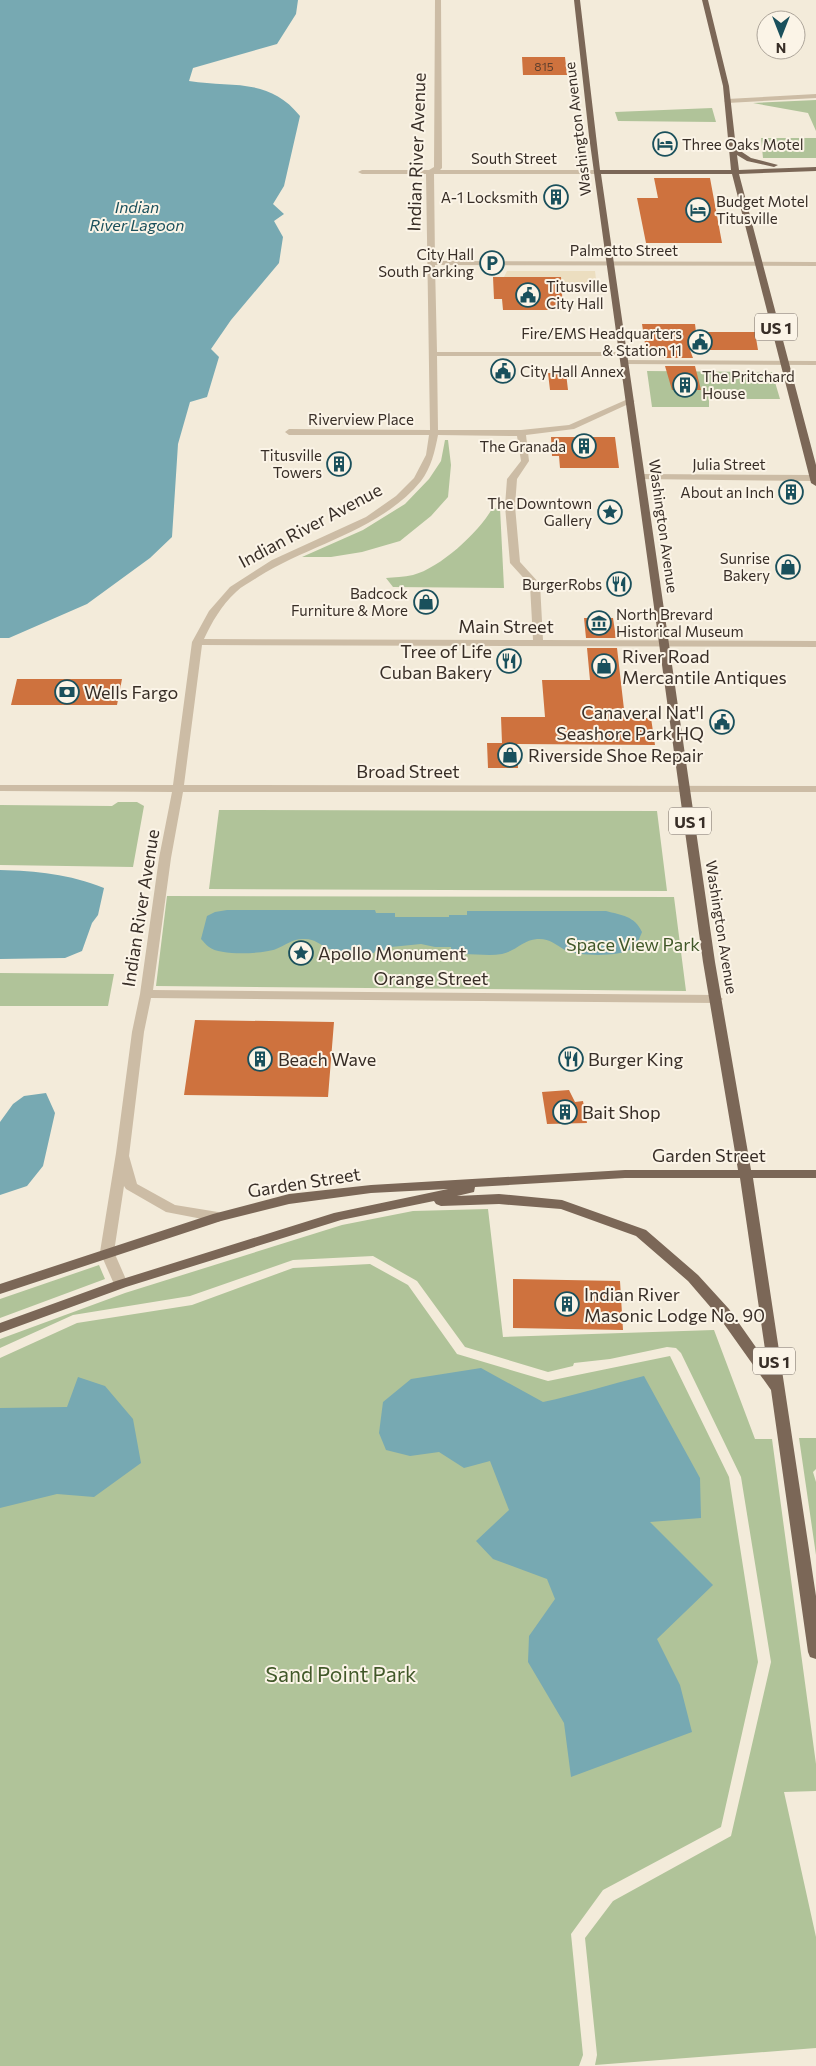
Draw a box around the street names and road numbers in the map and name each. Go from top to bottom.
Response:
street label: Washington Avenue [560,61,594,197]
street label: Indian River Avenue [402,72,430,232]
street label: South Street [471,149,557,167]
street label: Palmetto Street [570,241,678,259]
road number: US 1 [755,314,797,341]
street label: Riverview Place [308,410,414,428]
street label: Julia Street [692,455,766,473]
street label: Washington Avenue [646,458,682,594]
street label: Indian River Avenue [235,478,385,572]
street label: Main Street [458,615,554,637]
street label: Broad Street [356,760,460,782]
road number: US 1 [669,808,711,834]
street label: Indian River Avenue [117,828,163,988]
street label: Washington Avenue [703,859,741,995]
street label: Orange Street [374,967,488,989]
street label: Garden Street [652,1144,766,1166]
street label: Garden Street [246,1162,362,1202]
road number: US 1 [753,1348,795,1374]

